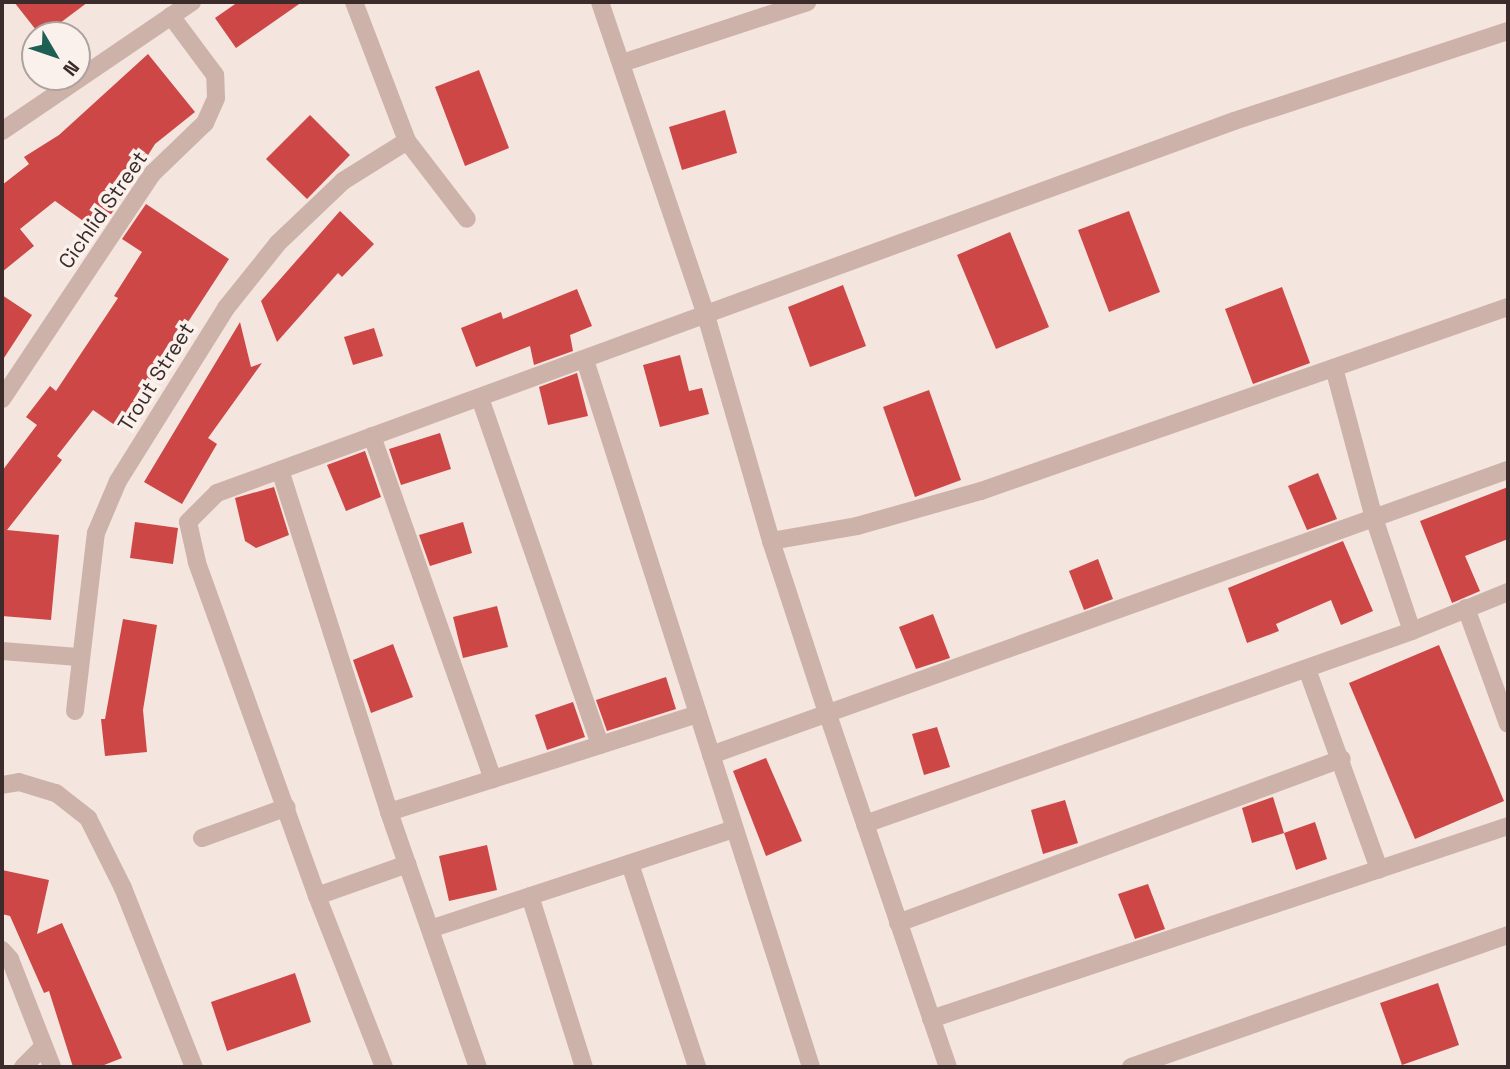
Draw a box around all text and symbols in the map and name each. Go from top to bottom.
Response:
north arrow [21,21,91,91]
text: N [57,55,85,81]
street label: Cichlid Street [53,146,153,274]
street label: Trout Street [113,318,199,436]

